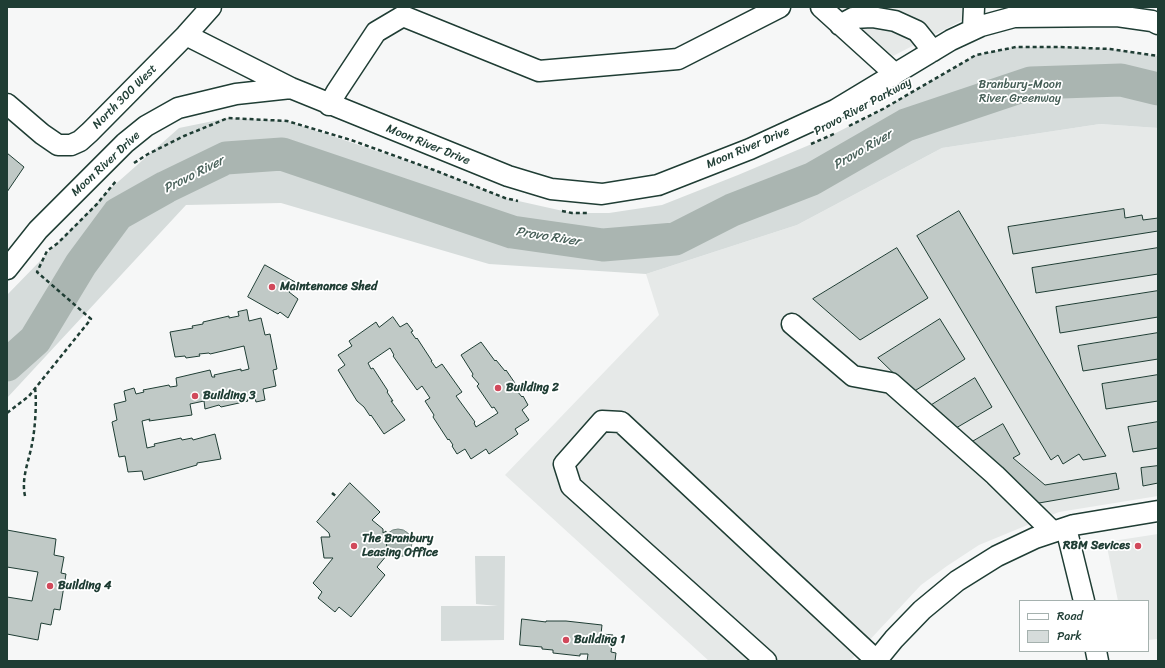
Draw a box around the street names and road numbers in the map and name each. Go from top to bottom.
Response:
street label: North 300 West [90,62,160,132]
street label: Provo River Parkway [812,75,914,139]
street label: Moon River Drive [384,122,472,168]
street label: Moon River Drive [704,124,792,172]
street label: Moon River Drive [69,128,143,200]

